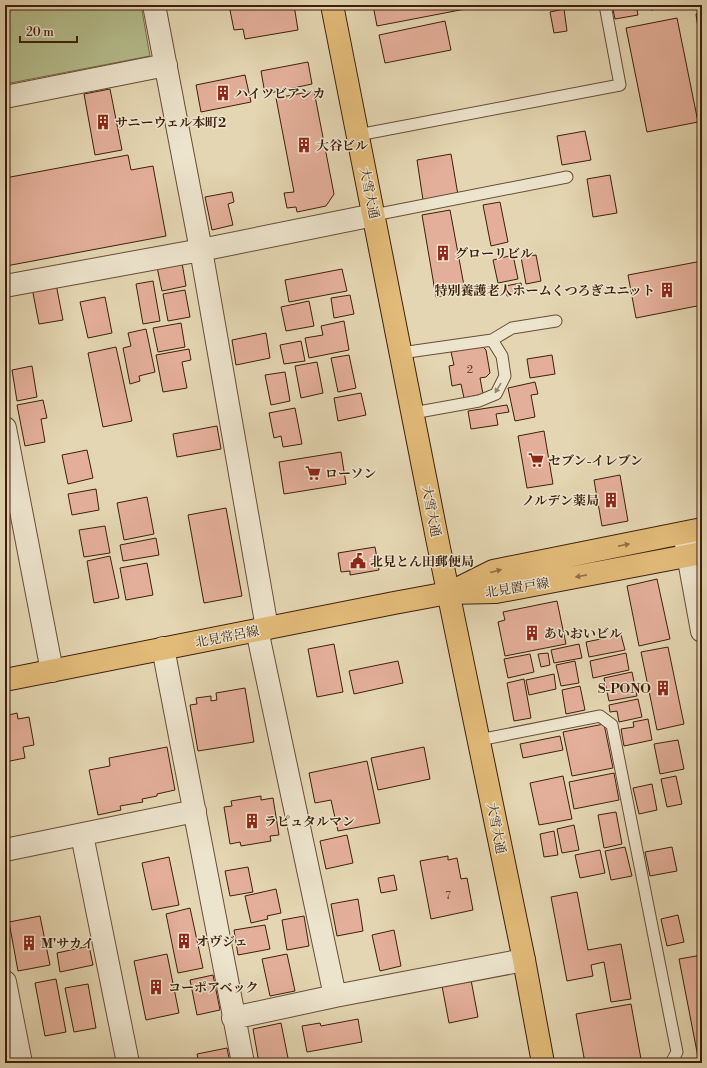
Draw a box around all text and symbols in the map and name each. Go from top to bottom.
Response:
scale bar [20,18,77,44]
text: 20 m [26,25,54,40]
building icon: ハイツビアンカ [214,84,232,102]
place label: ハイツビアンカ [235,86,325,102]
building icon: サニーウェル本町2 [94,113,112,131]
place label: サニーウェル本町2 [115,115,226,131]
building icon: 大谷ビル [295,136,313,154]
place label: 大谷ビル [316,138,368,154]
street label: 大雪大通 [356,166,382,220]
building icon: グローリビル [434,244,452,262]
place label: グローリビル [455,246,533,262]
building icon: 特別養護老人ホームくつろぎユニット [658,281,676,299]
place label: 特別養護老人ホームくつろぎユニット [435,283,655,299]
house number: 2 [467,363,473,377]
one-way arrow [494,382,501,394]
supermarket icon: セブン-イレブン [527,451,545,469]
place label: セブン-イレブン [548,453,643,469]
supermarket icon: ローソン [304,464,322,482]
place label: ローソン [325,466,376,482]
street label: 大雪大通 [418,484,444,538]
building icon: ノルデン薬局 [602,491,620,509]
place label: ノルデン薬局 [522,493,599,509]
one-way arrow [617,542,630,548]
public building icon: 北見とん田郵便局 [349,552,367,570]
place label: 北見とん田郵便局 [370,554,474,570]
one-way arrow [490,567,502,573]
one-way arrow [575,573,587,579]
street label: 北見置戸線 [484,575,551,601]
street label: 北見常呂線 [194,623,261,651]
building icon: あいおいビル [523,624,541,642]
place label: あいおいビル [544,626,622,642]
building icon: S-PONO [654,679,672,697]
place label: S-PONO [598,681,651,697]
street label: 大雪大通 [483,801,509,855]
building icon: ラピュタルマン [243,812,261,830]
place label: ラピュタルマン [264,814,355,830]
house number: 7 [445,889,451,903]
building icon: オヴジェ [175,932,193,950]
building icon: M'サカイ [20,934,38,952]
place label: オヴジェ [196,934,248,950]
place label: M'サカイ [41,936,95,952]
building icon: コーポアベック [147,978,165,996]
place label: コーポアベック [168,980,258,996]

